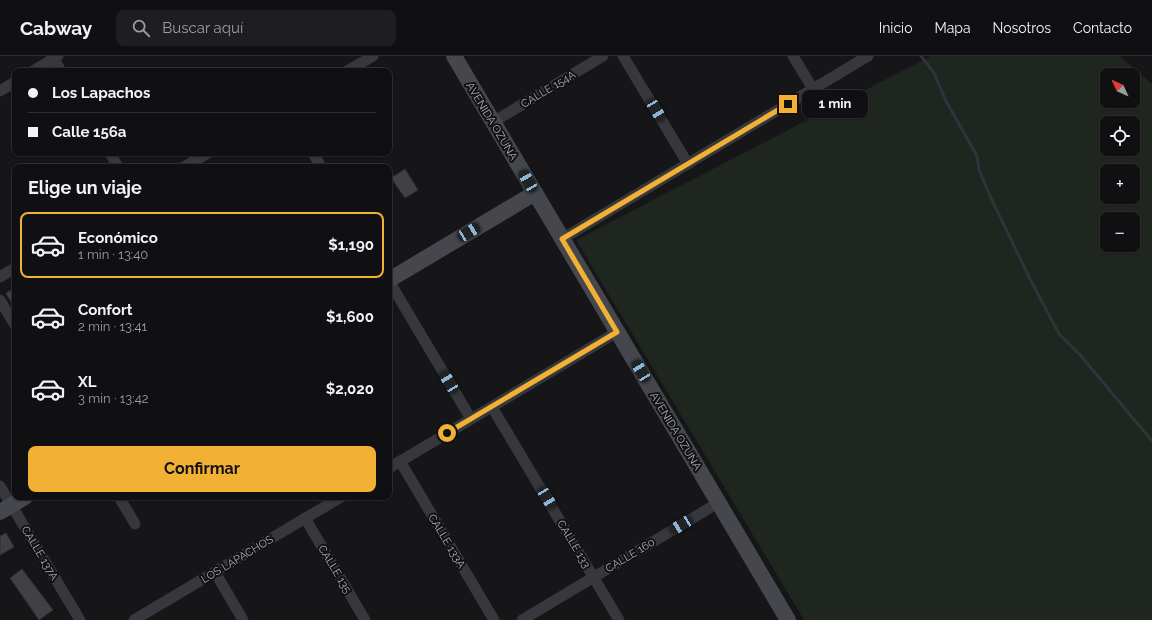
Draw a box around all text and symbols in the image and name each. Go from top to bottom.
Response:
search box [116,10,396,46]
text: Cabway [20,17,92,39]
icon: search [130,17,152,39]
text: Buscar aquí [162,19,243,37]
text: Inicio [879,20,912,36]
text: Mapa [934,20,971,36]
text: Nosotros [993,20,1051,36]
text: Contacto [1073,20,1132,36]
street label: CALLE 154A [519,68,578,111]
north arrow [1100,68,1140,108]
map controls [1100,68,1140,252]
street label: AVENIDA OZUNA [463,80,520,163]
text: Los Lapachos [52,84,150,102]
callout: 1 min [802,90,868,118]
route end [779,95,797,113]
text: 1 min [819,96,851,111]
car [645,97,667,123]
button: locate [1100,116,1140,156]
text: Calle 156a [52,123,126,141]
button: + [1100,164,1140,204]
car [517,168,539,194]
text: Elige un viaje [28,177,142,198]
button: − [1100,212,1140,252]
car [456,221,482,243]
icon: car [30,227,66,263]
text: Económico [78,229,158,247]
text: $1,190 [328,236,374,254]
text: 1 min · 13:40 [78,247,148,262]
icon: car [30,299,66,335]
text: Confort [78,301,132,319]
text: $1,600 [326,308,374,326]
text: 2 min · 13:41 [78,319,147,334]
car [630,358,652,384]
car [438,369,460,395]
icon: car [30,371,66,407]
text: XL [78,373,96,391]
text: $2,020 [326,380,374,398]
street label: AVENIDA OZUNA [647,390,704,473]
text: 3 min · 13:42 [78,391,149,406]
route start [438,424,456,442]
button: Confirmar [28,446,376,492]
car [536,485,558,511]
street label: CALLE 133A [425,512,468,571]
car [668,514,694,536]
street label: CALLE 133 [554,518,593,571]
street label: CALLE 137A [18,524,61,583]
street label: LOS LAPACHOS [199,533,276,586]
street label: CALLE 160 [603,535,658,575]
street label: CALLE 135 [315,543,354,596]

